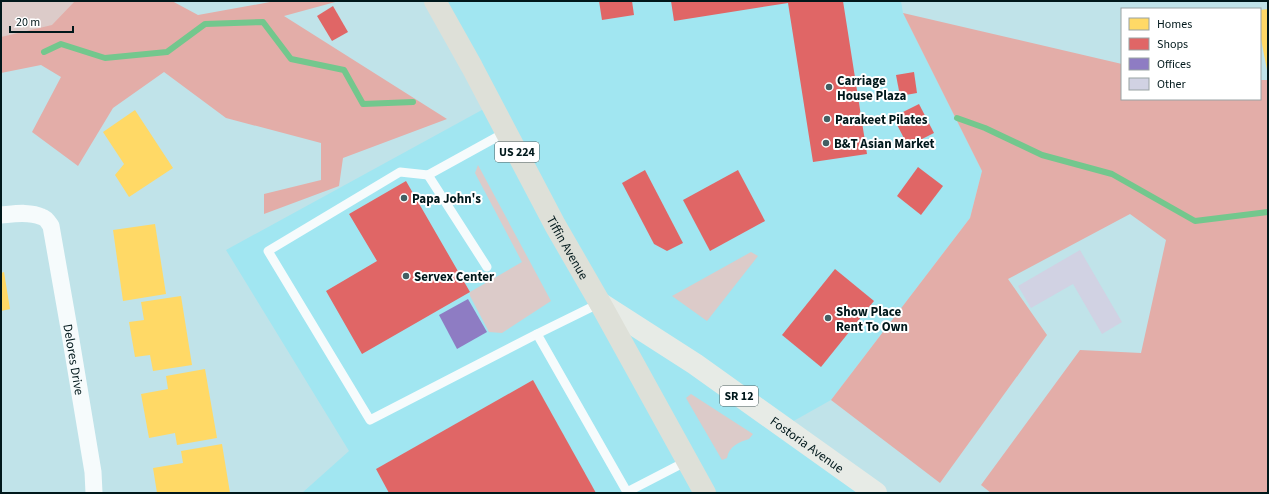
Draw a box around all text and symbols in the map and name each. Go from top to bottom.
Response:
scale bar [10,8,73,34]
legend [1121,8,1261,100]
text: 20 m [16,14,40,31]
text: Homes [1157,16,1192,33]
text: Shops [1157,36,1188,53]
text: Offices [1157,56,1191,73]
place label: Carriage House Plaza [837,72,907,105]
text: Other [1157,76,1187,93]
marker: Carriage House Plaza [824,82,834,92]
place label: Parakeet Pilates [835,111,928,129]
marker: Parakeet Pilates [822,114,832,124]
place label: B&T Asian Market [834,135,935,153]
marker: B&T Asian Market [821,138,831,148]
road number: US 224 [495,142,539,162]
place label: Papa John's [412,190,481,208]
marker: Papa John's [399,193,409,203]
street label: Tiffin Avenue [542,213,593,283]
place label: Servex Center [414,268,495,286]
marker: Servex Center [401,271,411,281]
place label: Show Place Rent To Own [836,303,908,336]
marker: Show Place Rent To Own [823,313,833,323]
street label: Delores Drive [58,323,88,397]
road number: SR 12 [720,386,758,406]
street label: Fostoria Avenue [766,412,847,477]

